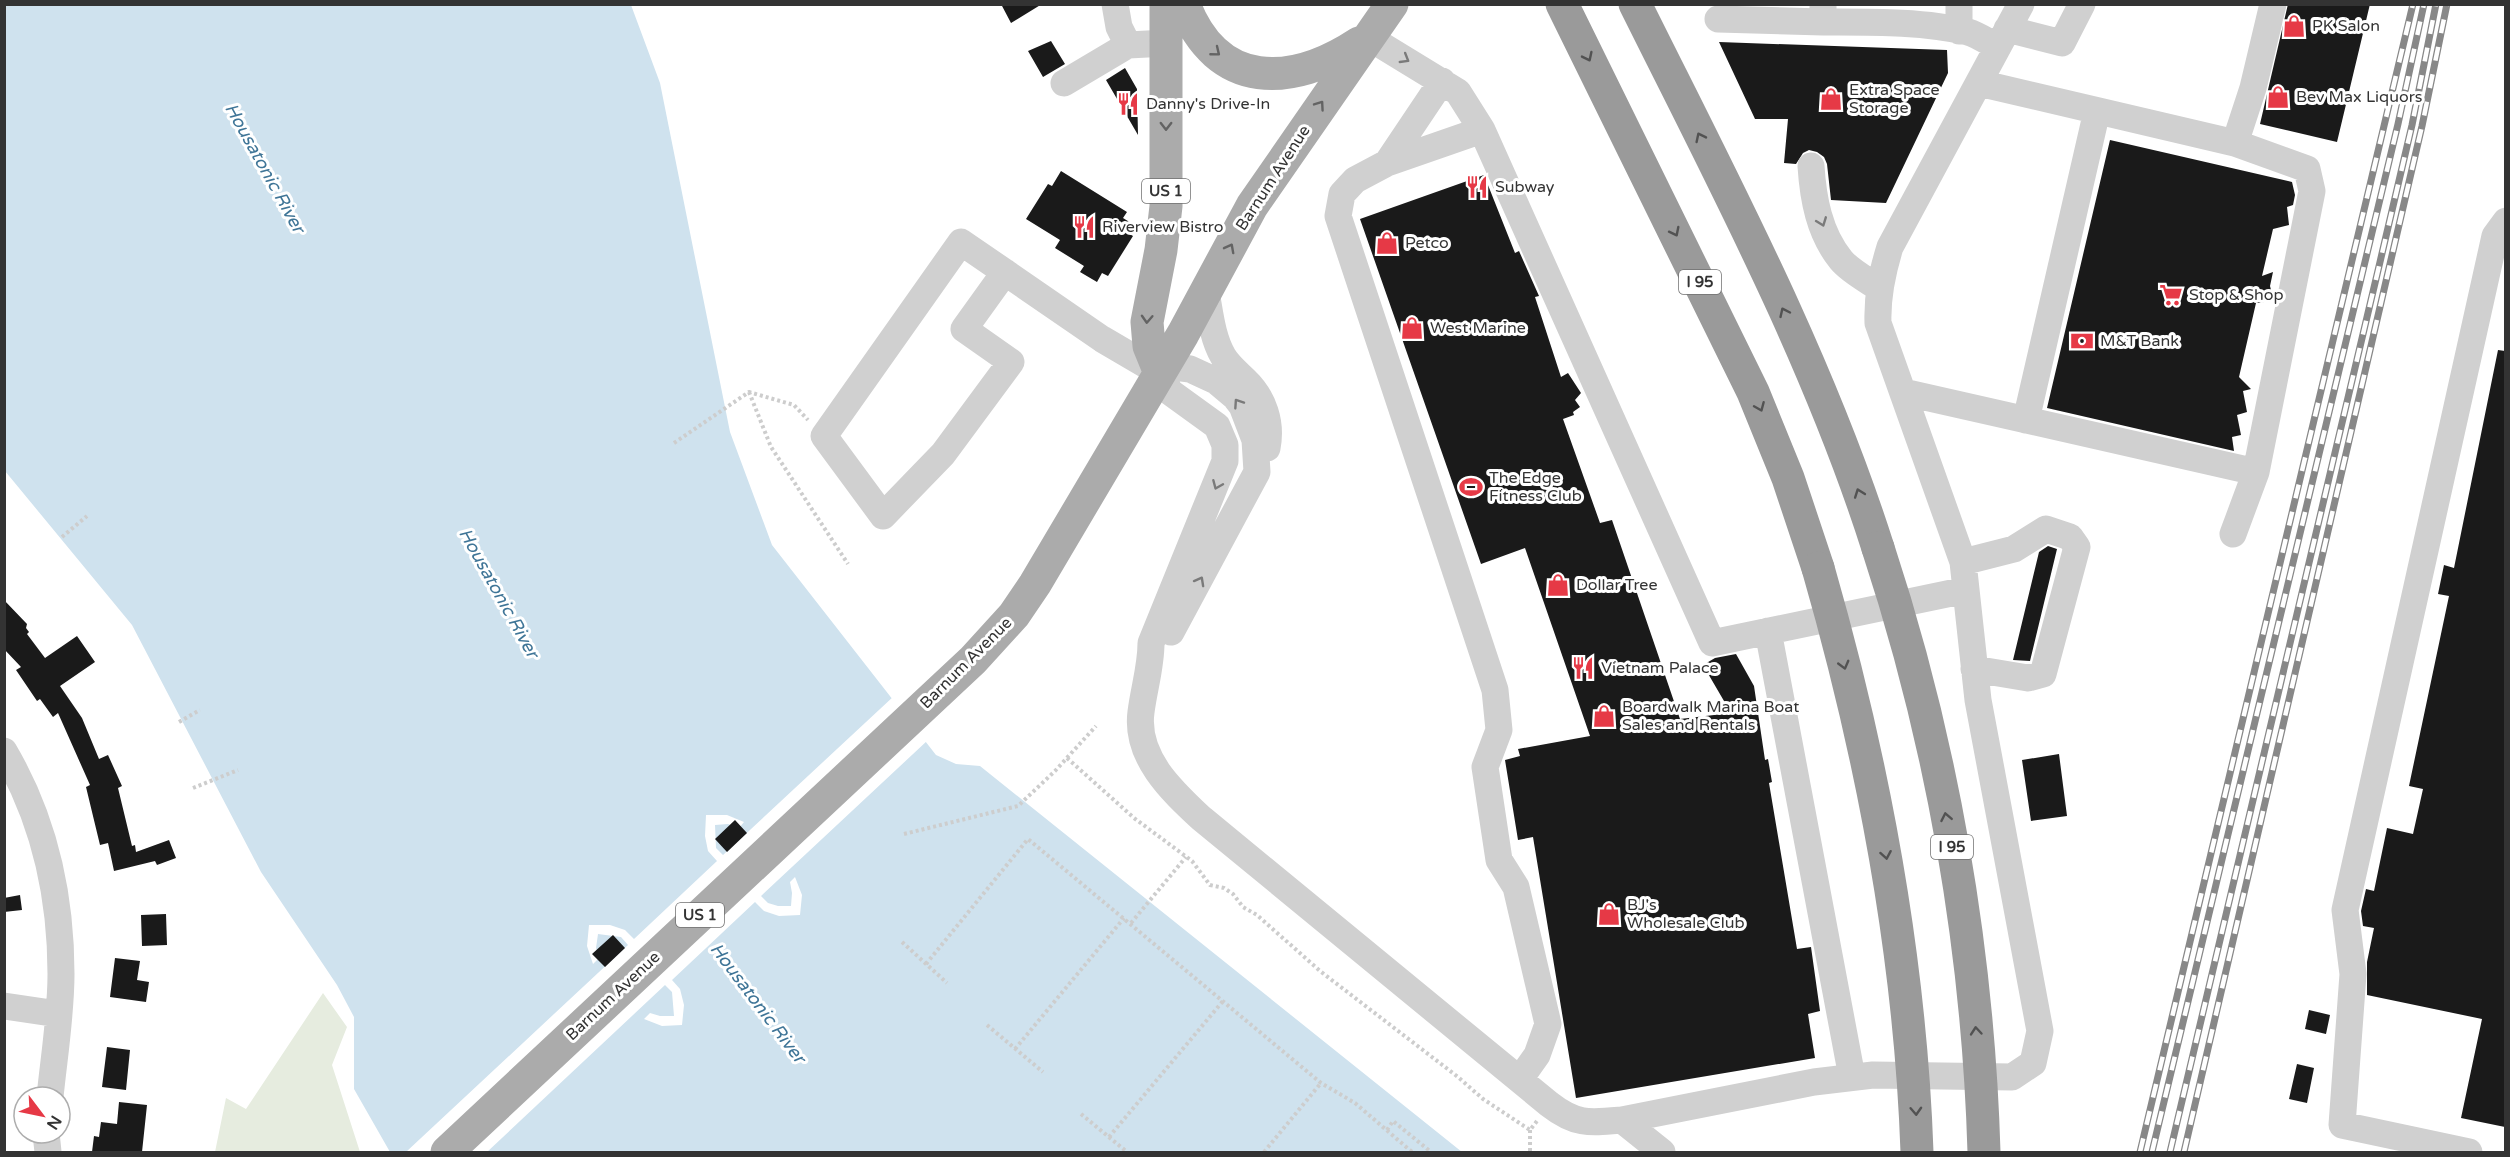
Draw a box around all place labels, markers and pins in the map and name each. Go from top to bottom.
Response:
shop icon: PK Salon [2281,13,2307,39]
place label: PK Salon [2312,16,2380,36]
place label: Extra Space Storage [1849,80,1940,118]
shop icon: Bev Max Liquors [2265,84,2291,110]
shop icon: Extra Space Storage [1818,86,1844,112]
place label: Bev Max Liquors [2296,87,2422,107]
restaurant icon: Danny's Drive-In [1115,91,1141,117]
place label: Danny's Drive-In [1146,94,1270,114]
restaurant icon: Subway [1464,174,1490,200]
place label: Subway [1495,177,1555,197]
restaurant icon: Riverview Bistro [1071,214,1097,240]
place label: Riverview Bistro [1102,217,1224,237]
shop icon: Petco [1374,230,1400,256]
place label: Petco [1405,233,1449,253]
supermarket icon: Stop & Shop [2158,282,2184,308]
place label: Stop & Shop [2189,285,2284,305]
shop icon: West Marine [1399,315,1425,341]
place label: West Marine [1430,318,1526,338]
bank icon: M&T Bank [2069,328,2095,354]
place label: M&T Bank [2100,331,2179,351]
place label: The Edge Fitness Club [1489,468,1582,506]
sports icon: The Edge Fitness Club [1458,474,1484,500]
shop icon: Dollar Tree [1545,572,1571,598]
place label: Dollar Tree [1576,575,1657,595]
restaurant icon: Vietnam Palace [1570,655,1596,681]
place label: Vietnam Palace [1601,658,1719,678]
place label: Boardwalk Marina Boat Sales and Rentals [1622,697,1799,735]
shop icon: Boardwalk Marina Boat Sales and Rentals [1591,703,1617,729]
place label: BJ's Wholesale Club [1627,895,1745,933]
shop icon: BJ's Wholesale Club [1596,901,1622,927]

